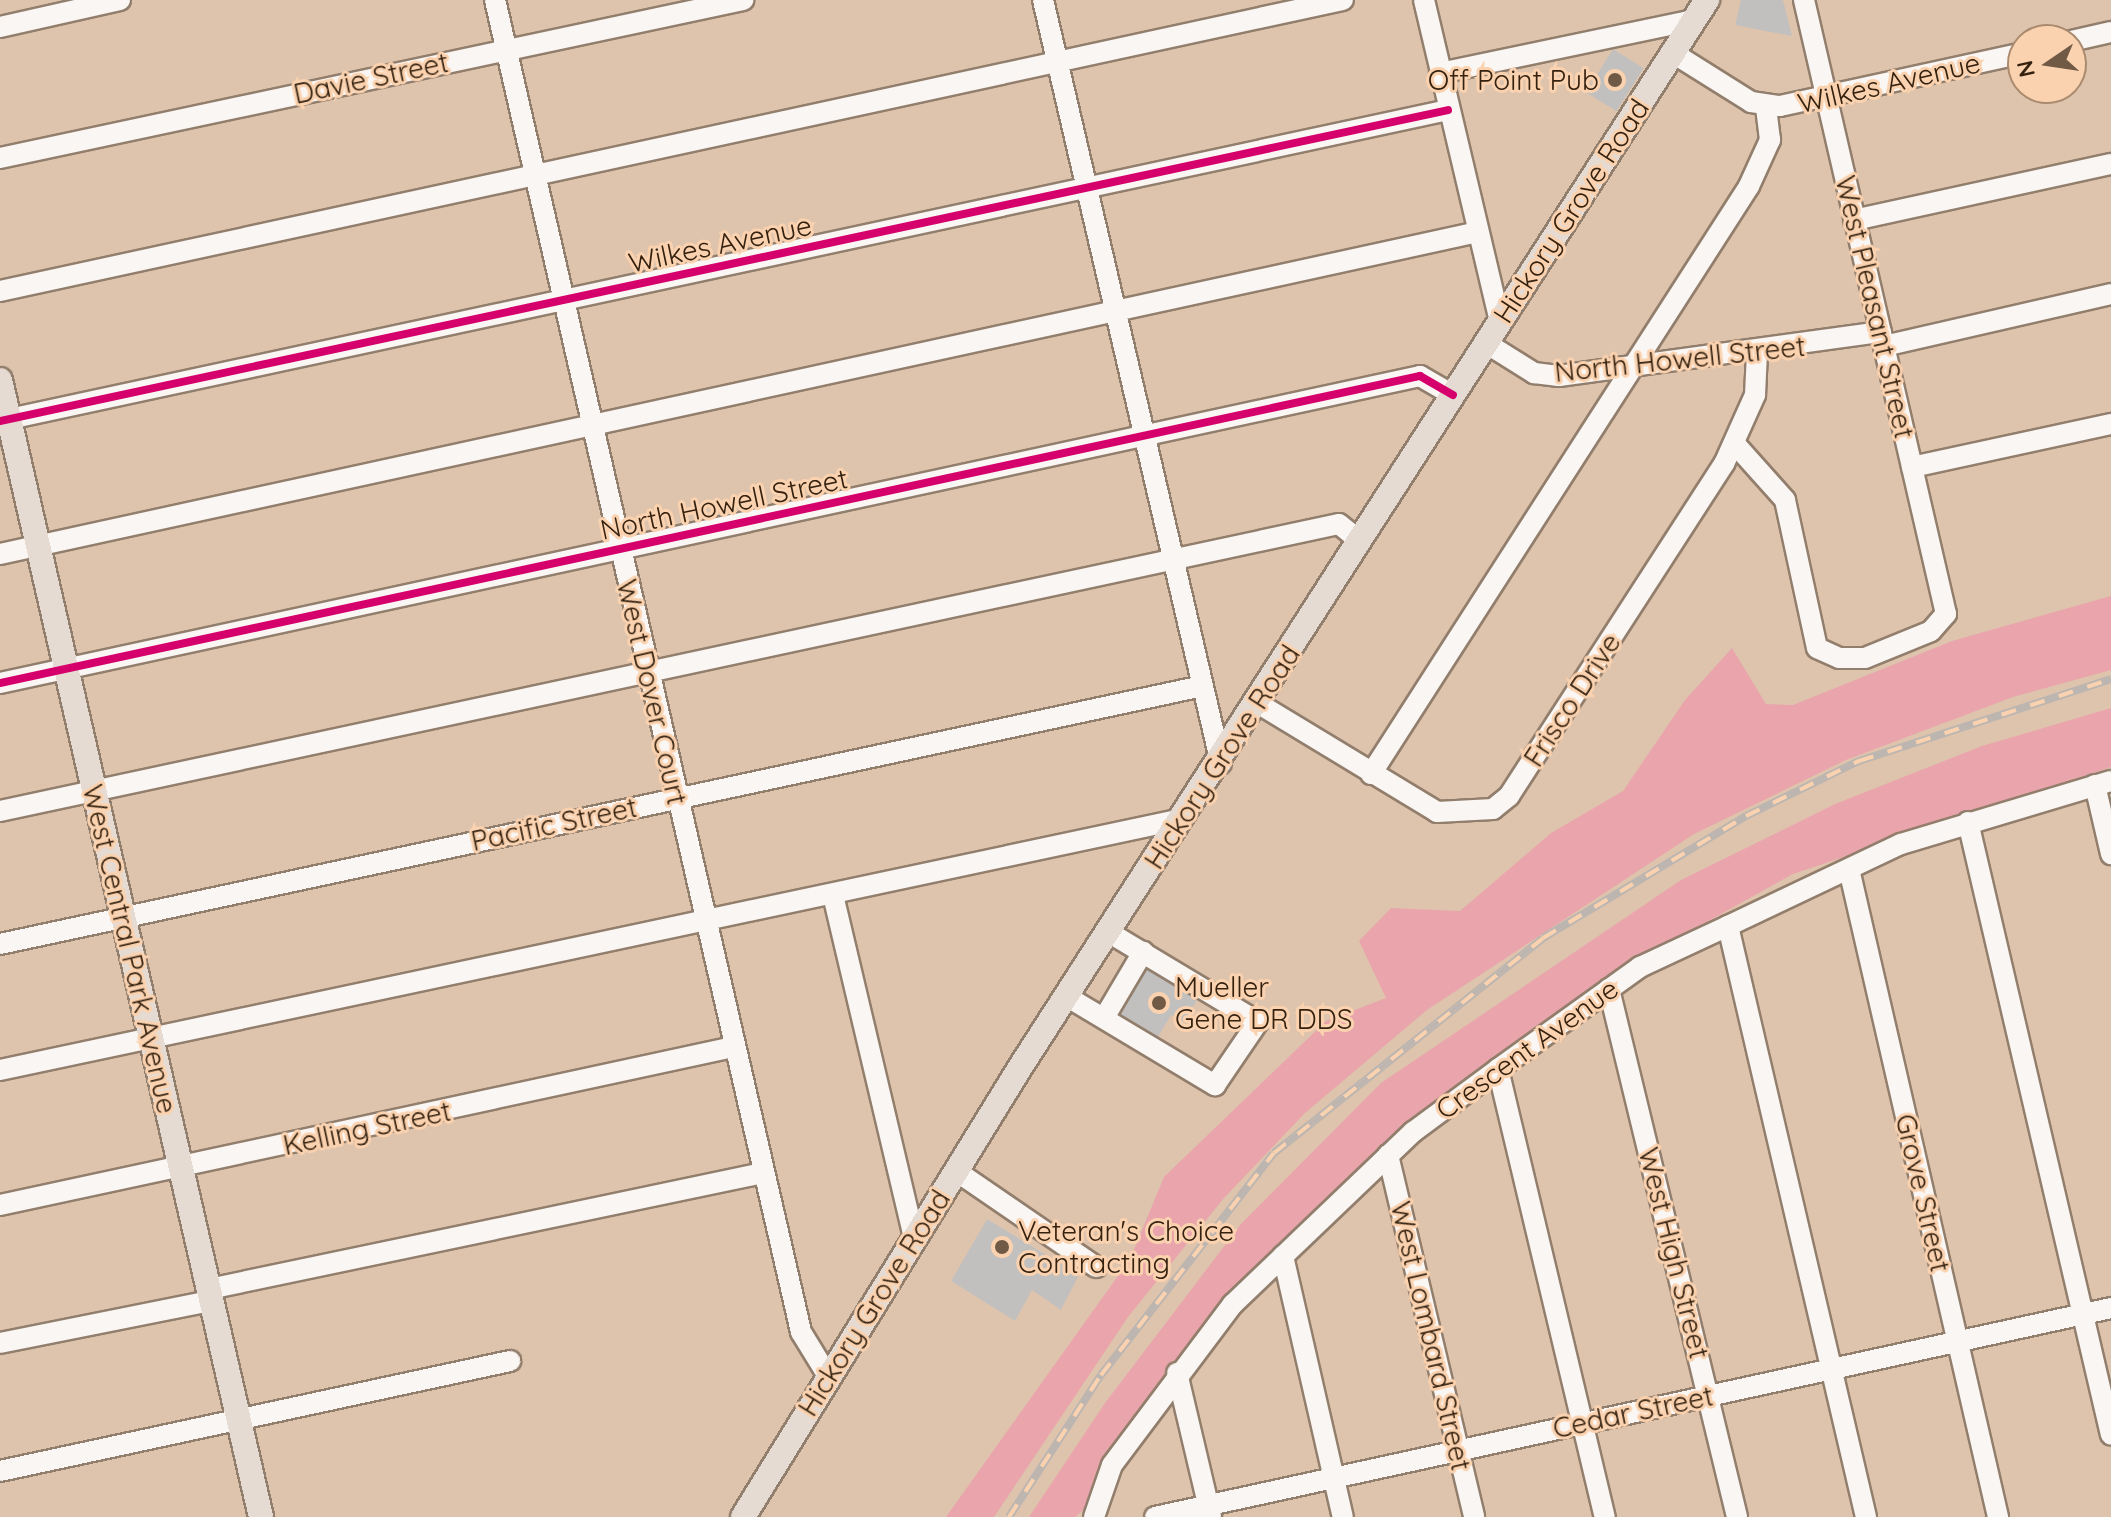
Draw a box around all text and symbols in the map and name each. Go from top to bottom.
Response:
north arrow [2007,24,2087,104]
street label: Davie Street [290,45,452,111]
street label: Wilkes Avenue [1795,46,1983,120]
text: N [2010,58,2041,80]
place label: Off Point Pub [1428,63,1599,97]
marker: Off Point Pub [1606,71,1624,89]
street label: Hickory Grove Road [1486,93,1656,329]
street label: West Pleasant Street [1828,172,1922,442]
street label: Wilkes Avenue [625,208,815,280]
street label: North Howell Street [1553,329,1807,389]
street label: North Howell Street [597,461,851,547]
street label: West Dover Court [610,576,694,808]
street label: Frisco Drive [1517,627,1627,773]
street label: Hickory Grove Road [1137,639,1307,875]
street label: West Central Park Avenue [76,781,184,1117]
street label: Pacific Street [468,790,640,858]
place label: Mueller Gene DR DDS [1175,970,1352,1036]
street label: Crescent Avenue [1429,972,1625,1126]
marker: Mueller Gene DR DDS [1150,994,1168,1012]
street label: Kelling Street [280,1094,454,1162]
street label: Grove Street [1889,1111,1957,1275]
street label: West High Street [1632,1144,1716,1362]
street label: Hickory Grove Road [791,1184,957,1422]
street label: West Lombard Street [1384,1198,1478,1474]
place label: Veteran's Choice Contracting [1018,1214,1234,1280]
marker: Veteran's Choice Contracting [993,1238,1011,1256]
street label: Cedar Street [1550,1379,1716,1445]

